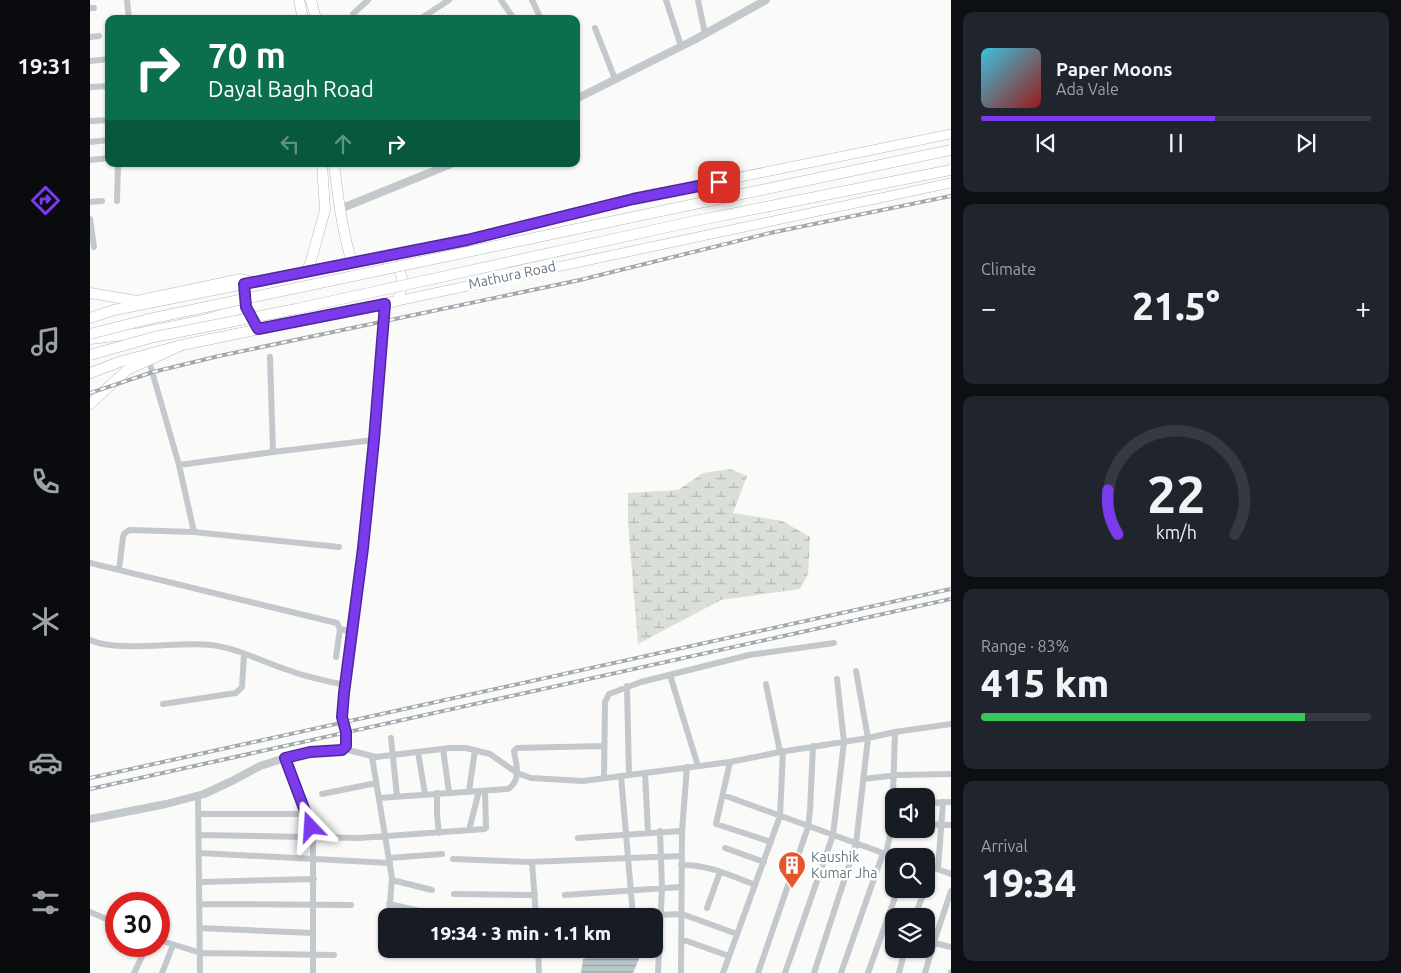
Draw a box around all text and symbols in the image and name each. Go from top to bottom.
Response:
icon: right [125,35,190,100]
text: 70 m [208,35,286,75]
text: 19:31 [17,53,73,78]
text: Paper Moons [1056,58,1173,80]
text: Dayal Bagh Road [208,76,374,101]
text: Ada Vale [1056,80,1119,98]
icon: previous [1032,129,1060,157]
icon: pause [1162,129,1190,157]
icon: next [1292,129,1320,157]
icon: left [276,130,304,158]
icon: ahead [329,130,357,158]
icon: right [382,130,410,158]
pin [698,161,740,203]
icon: arrive [705,168,733,196]
icon: directions [28,183,63,218]
street label: Mathura Road [467,258,557,292]
text: Climate [981,260,1036,278]
text: 21.5° [1132,285,1220,327]
text: − [981,292,997,323]
text: + [1355,292,1371,323]
icon: music [28,324,63,359]
icon: phone [28,464,63,499]
text: 22 [1147,465,1205,523]
text: km/h [1155,522,1197,542]
icon: climate [28,604,63,639]
text: Range · 83% [981,637,1069,655]
text: 415 km [981,662,1109,704]
icon: car [28,745,63,780]
map controls [885,788,935,958]
button: sound [885,788,935,838]
position arrow [284,800,336,852]
text: Arrival [981,837,1028,855]
button: search [885,848,935,898]
place label: Kaushik Kumar Jha [811,849,877,881]
building icon: Kaushik Kumar Jha [777,850,807,889]
text: 19:34 [981,862,1076,904]
icon: filters [28,885,63,920]
speed limit sign: 30 [105,892,170,957]
button: layers [885,908,935,958]
text: 19:34 · 3 min · 1.1 km [430,922,611,944]

